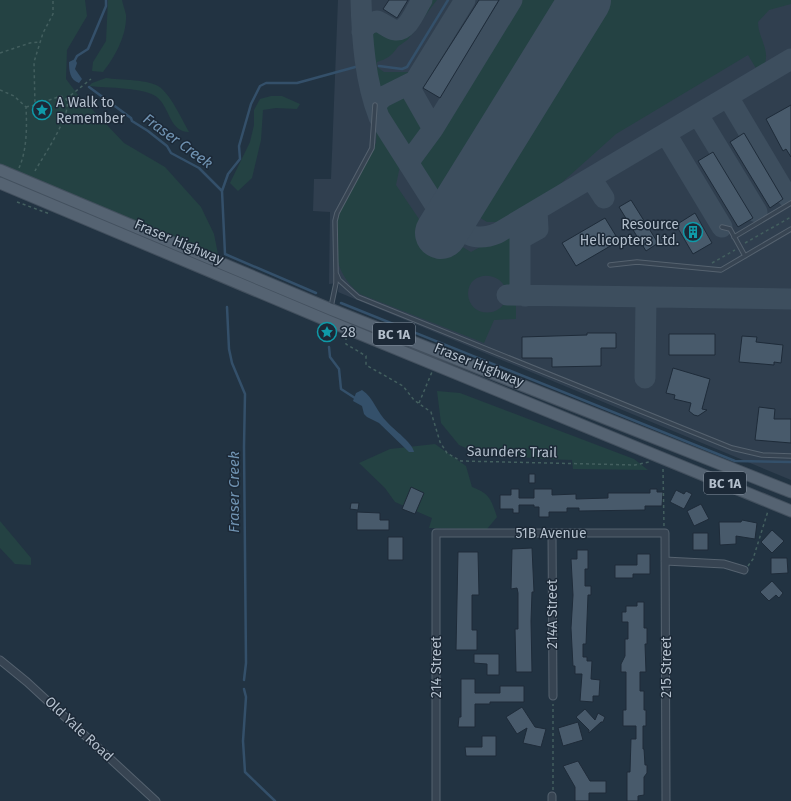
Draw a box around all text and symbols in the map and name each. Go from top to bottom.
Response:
place label: A Walk to Remember [56,94,125,127]
place icon: A Walk to Remember [31,99,53,121]
water label: Fraser Creek [140,110,216,172]
street label: Fraser Highway [132,216,226,268]
place label: Resource Helicopters Ltd. [580,216,679,249]
building icon: Resource Helicopters Ltd. [682,221,704,243]
place icon: 28 [316,321,338,343]
road number: BC 1A [373,323,415,345]
place label: 28 [341,324,356,341]
street label: Fraser Highway [432,339,526,391]
street label: Saunders Trail [467,443,557,461]
water label: Fraser Creek [225,451,243,533]
road number: BC 1A [704,472,746,494]
street label: 51B Avenue [515,525,587,542]
street label: 214A Street [544,578,561,649]
street label: 214 Street [428,635,445,698]
street label: 215 Street [658,635,675,698]
street label: Old Yale Road [41,693,117,765]

